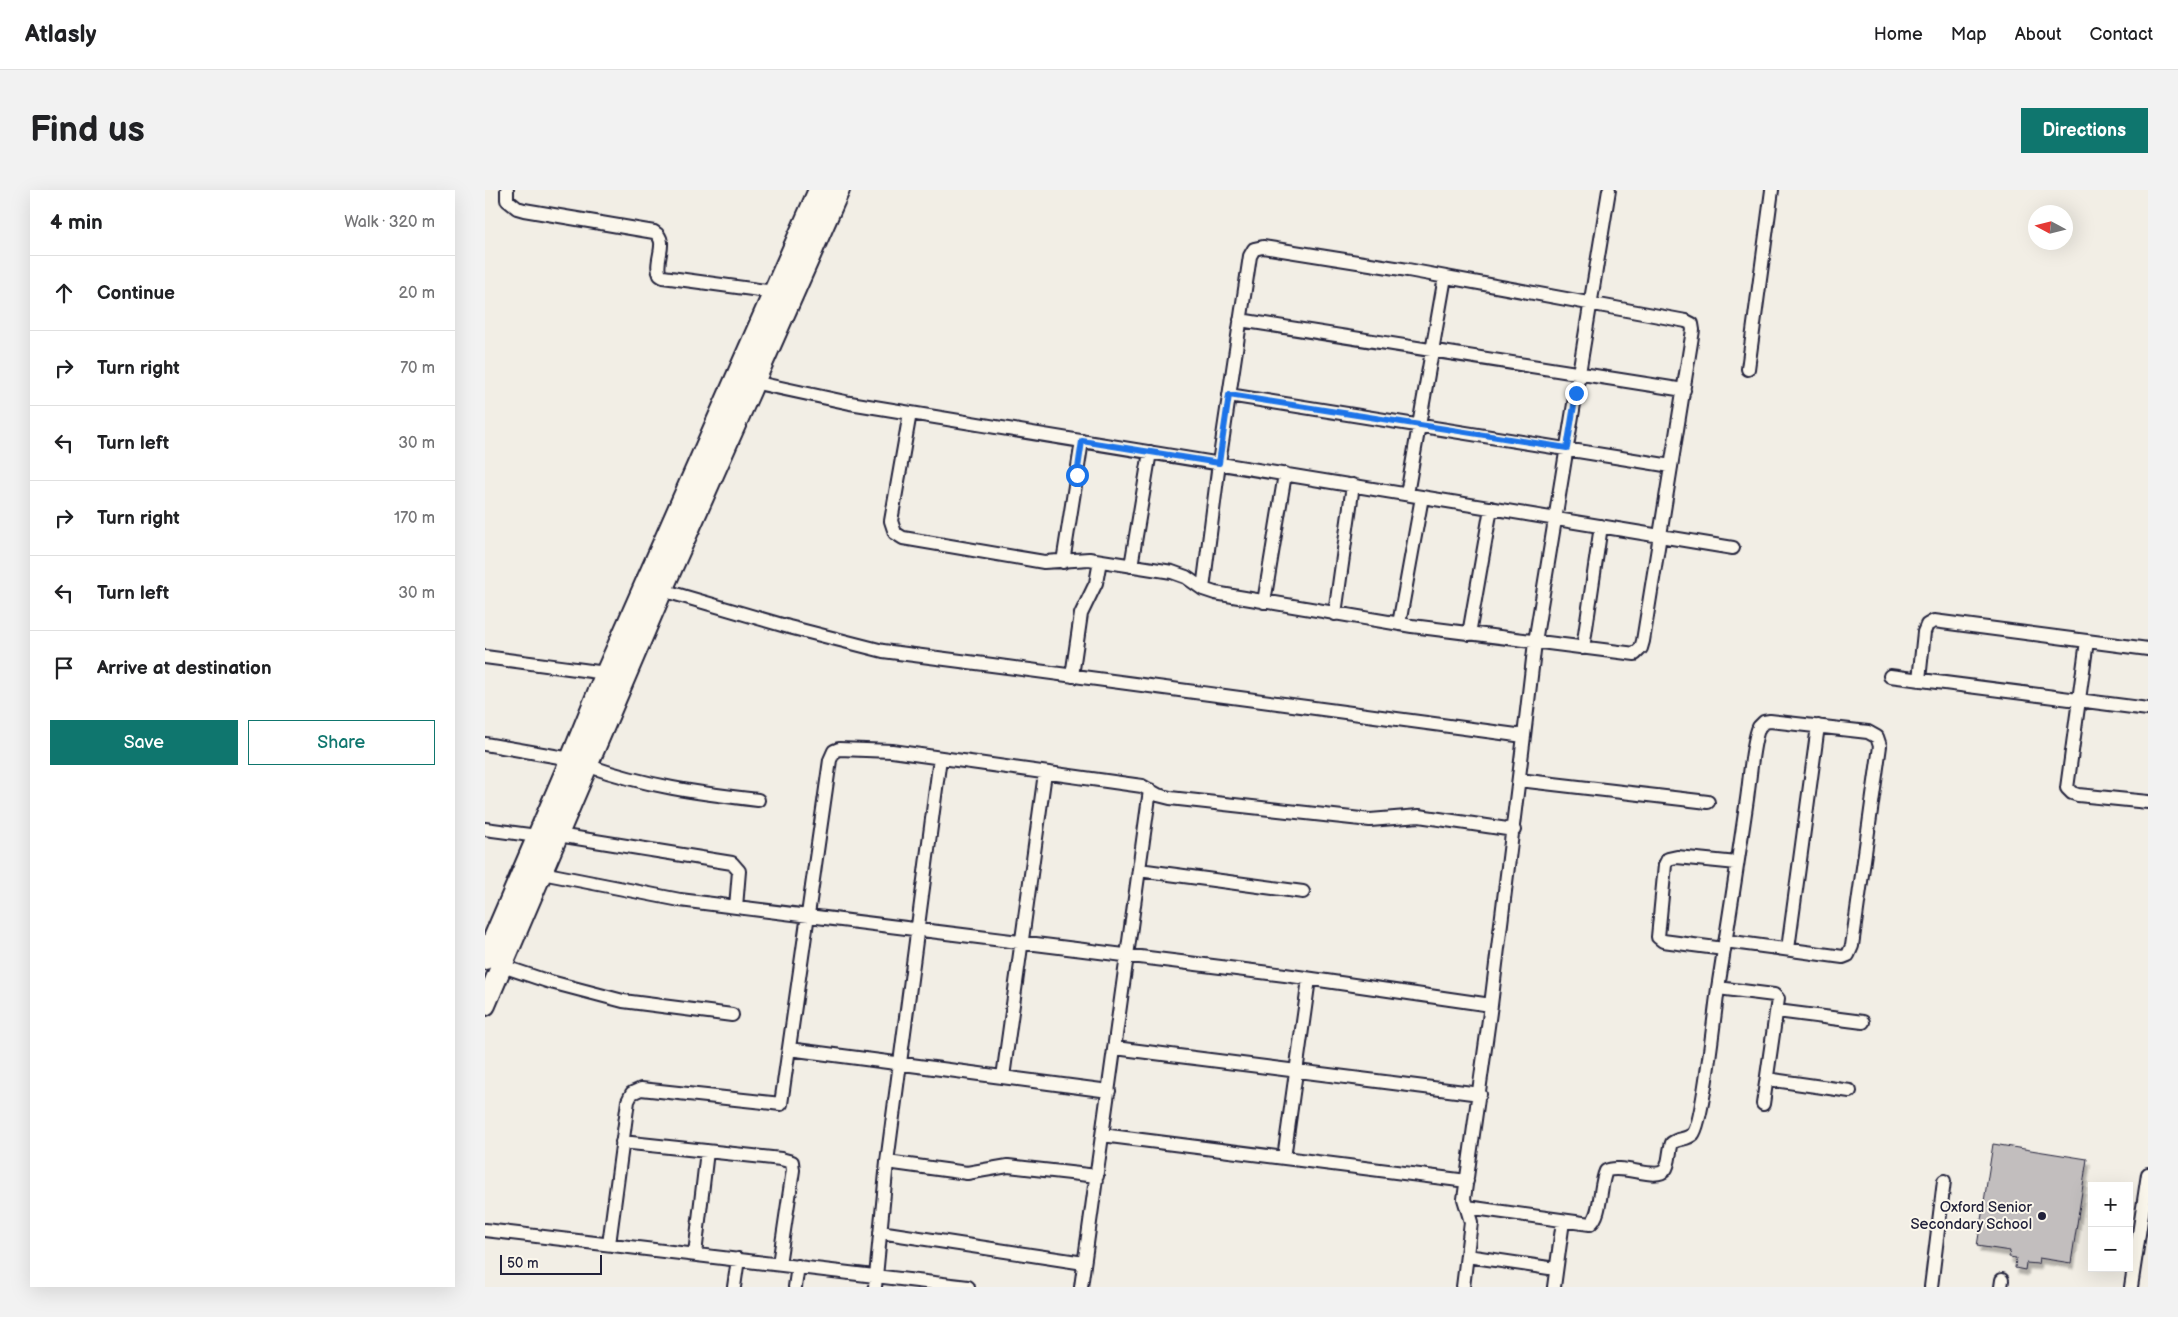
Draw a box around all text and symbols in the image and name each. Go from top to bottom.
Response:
text: Atlasly [25,20,96,49]
text: Home [1874,24,1923,45]
text: Map [1951,24,1987,45]
text: About [2015,24,2062,45]
text: Contact [2090,24,2153,45]
button: Directions [2021,108,2148,153]
text: Find us [30,109,145,152]
north arrow [2028,205,2073,250]
text: 4 min [50,210,103,235]
text: Walk · 320 m [344,213,435,232]
icon: ahead [50,279,78,307]
text: Continue [97,282,175,305]
text: 20 m [399,284,435,303]
icon: right [50,354,78,382]
text: Turn right [97,357,180,380]
text: 70 m [400,359,435,378]
route end [1565,382,1588,405]
icon: left [50,429,78,457]
text: Turn left [97,432,169,455]
text: 30 m [398,434,435,453]
route start [1066,464,1089,487]
icon: right [50,504,78,532]
text: Turn right [97,507,180,530]
text: 170 m [394,509,435,528]
icon: left [50,579,78,607]
text: Turn left [97,582,169,605]
text: 30 m [398,584,435,603]
icon: arrive [50,654,78,682]
text: Arrive at destination [97,657,272,680]
button: Save [50,720,238,765]
button: Share [248,720,435,765]
map controls [2088,1182,2133,1272]
button: + [2088,1182,2133,1227]
place label: Oxford Senior Secondary School [1911,1198,2033,1234]
marker: Oxford Senior Secondary School [2036,1210,2048,1222]
button: − [2088,1227,2133,1272]
scale bar [500,1252,603,1275]
text: 50 m [507,1255,539,1272]

